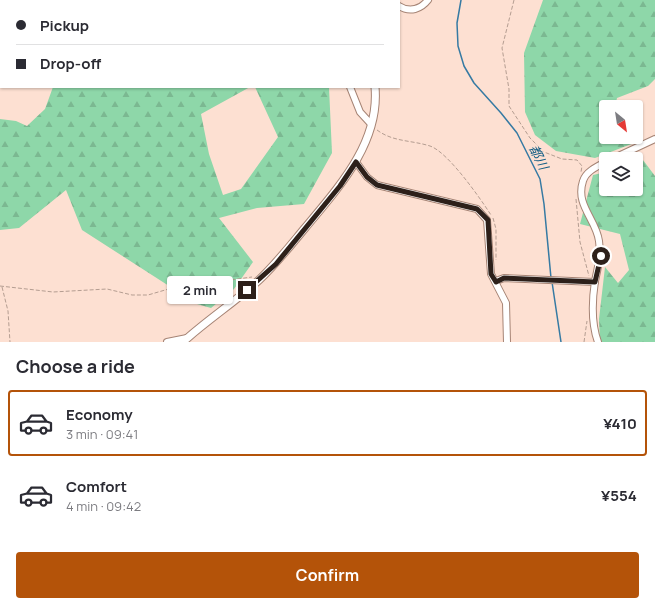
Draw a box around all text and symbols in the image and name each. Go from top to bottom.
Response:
text: Pickup [40,15,89,36]
text: Drop-off [40,53,101,74]
north arrow [599,100,643,144]
map controls [599,100,643,196]
water label: 都川 [525,141,554,174]
button: layers [599,152,643,196]
route start [592,247,610,265]
callout: 2 min [167,276,233,304]
text: 2 min [183,281,217,299]
route end [238,281,256,299]
text: Choose a ride [16,354,135,378]
text: Economy [66,404,133,425]
icon: car [18,405,54,441]
text: ¥410 [603,413,637,434]
text: 3 min · 09:41 [66,425,138,443]
text: Comfort [66,476,127,497]
icon: car [18,477,54,513]
text: ¥554 [601,485,637,506]
text: 4 min · 09:42 [66,497,141,515]
button: Confirm [16,552,639,598]

